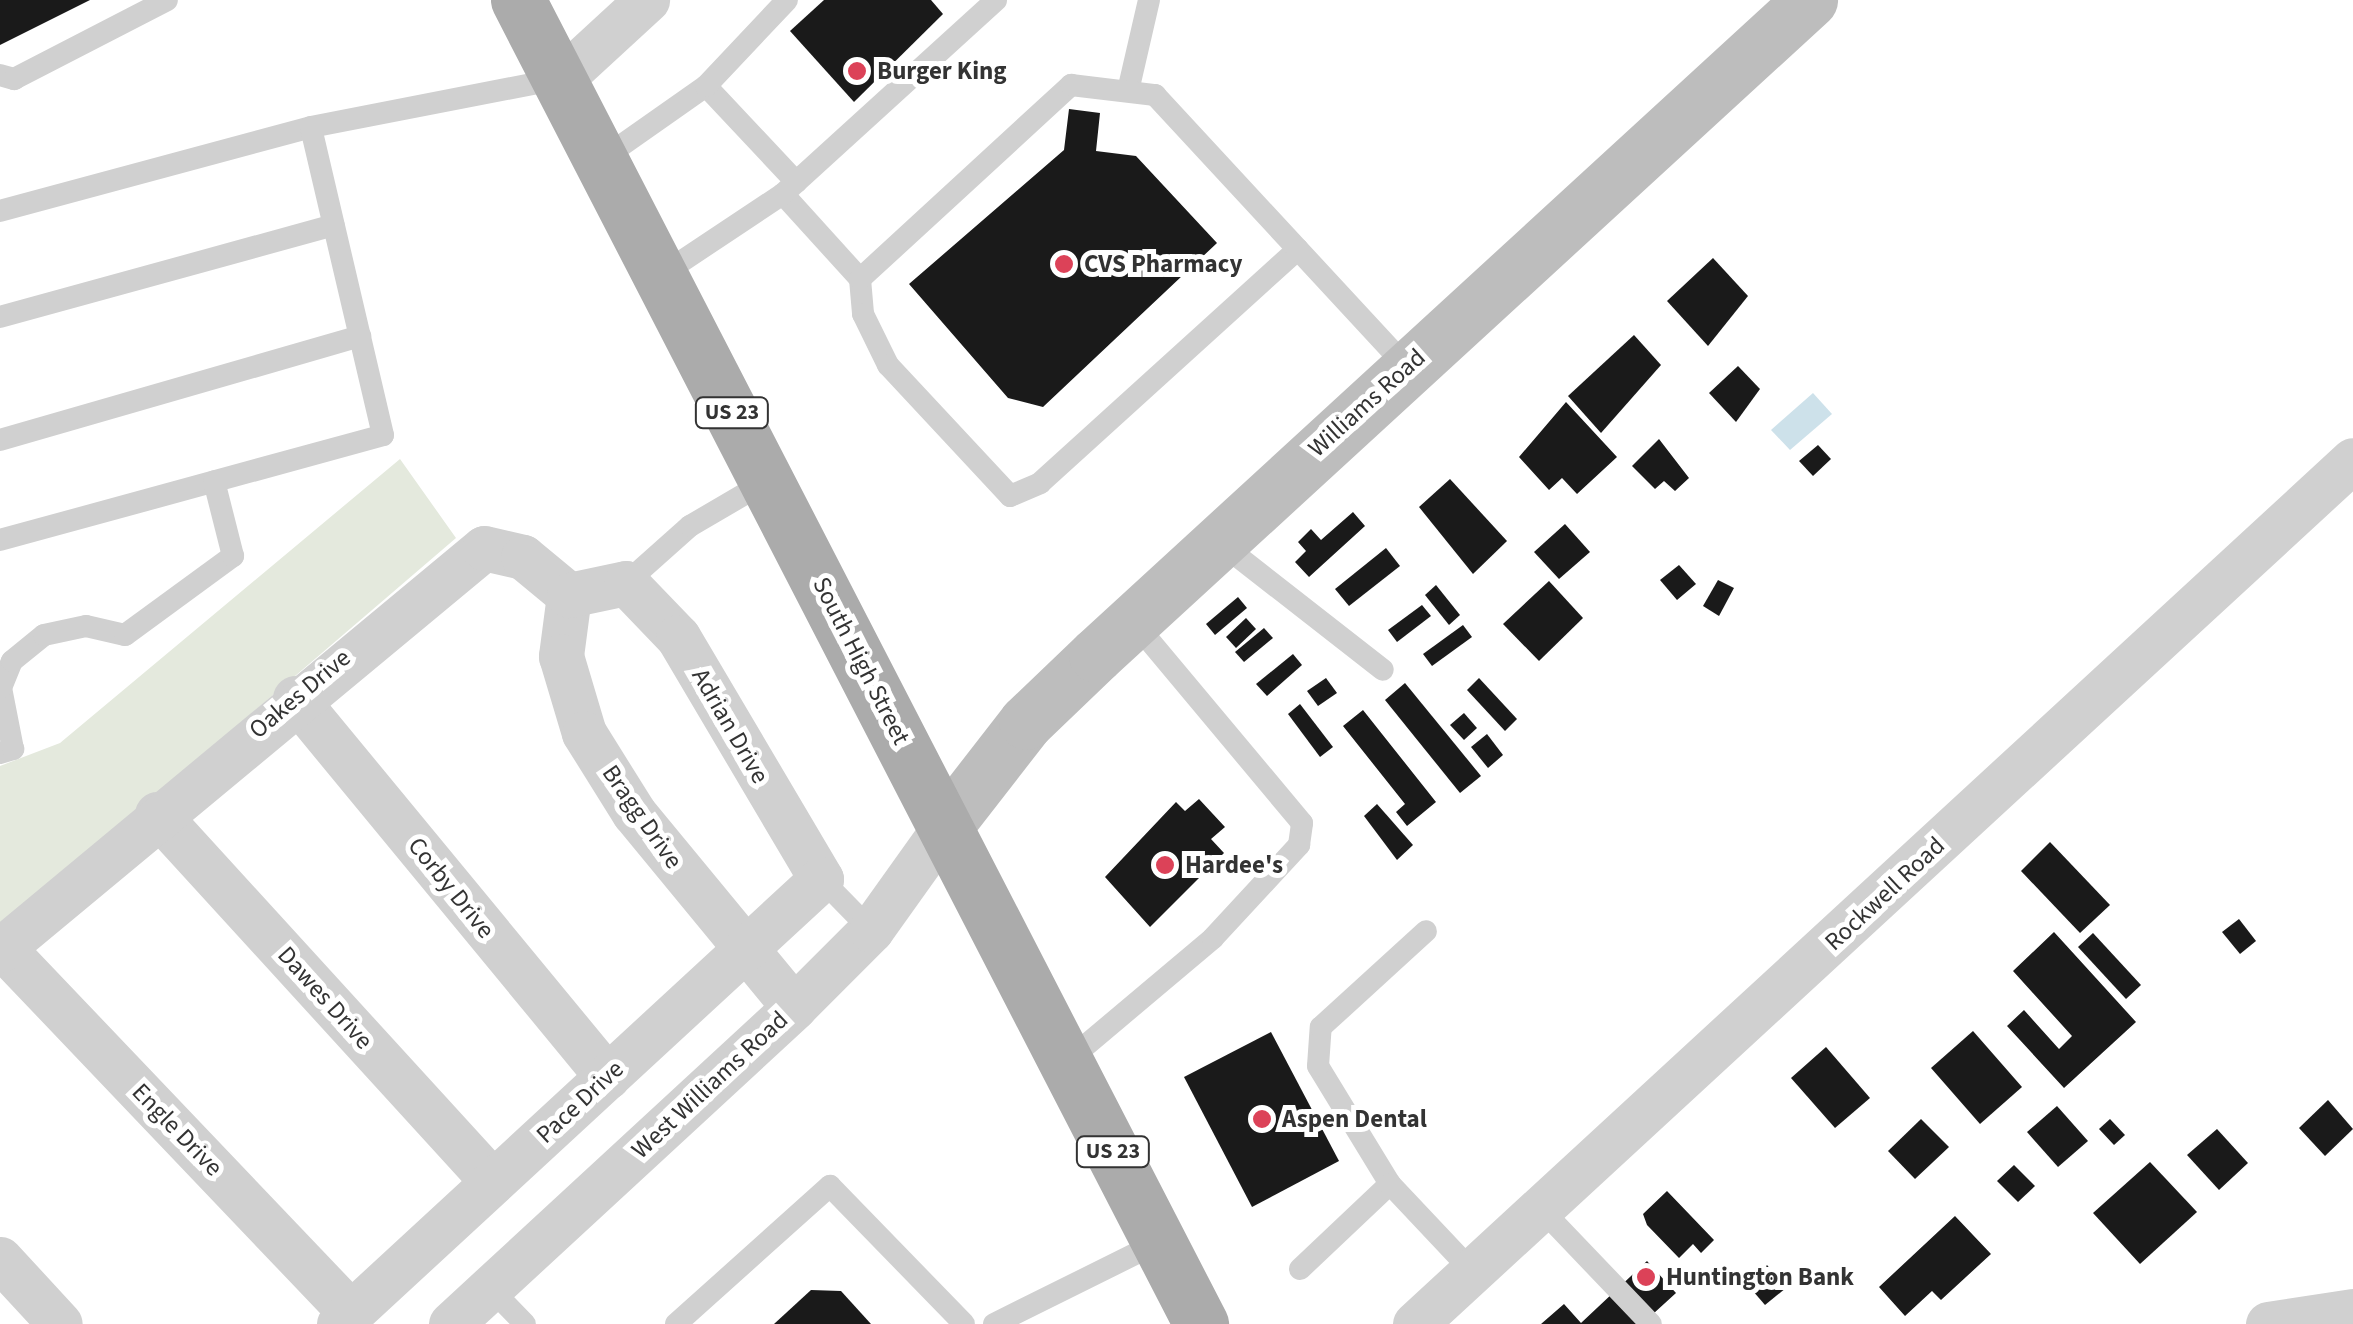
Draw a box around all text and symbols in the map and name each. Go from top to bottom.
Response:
place label: Burger King [877,56,1007,86]
marker: Burger King [846,60,868,82]
place label: CVS Pharmacy [1084,249,1243,279]
marker: CVS Pharmacy [1053,253,1075,275]
street label: Williams Road [1302,343,1432,463]
road number: US 23 [694,396,770,430]
street label: South High Street [806,572,916,750]
street label: Oakes Drive [243,643,357,745]
street label: Adrian Drive [685,663,775,789]
street label: Bragg Drive [595,759,689,875]
street label: Rockwell Road [1819,831,1951,957]
street label: Corby Drive [401,832,501,944]
place label: Hardee's [1185,850,1283,880]
marker: Hardee's [1154,854,1176,876]
street label: Dawes Drive [271,940,379,1056]
street label: West Williams Road [626,1005,794,1165]
street label: Pace Drive [530,1054,630,1150]
street label: Engle Drive [125,1077,229,1183]
place label: Aspen Dental [1282,1104,1427,1134]
marker: Aspen Dental [1251,1108,1273,1130]
road number: US 23 [1076,1135,1150,1169]
place label: Huntington Bank [1666,1262,1854,1292]
marker: Huntington Bank [1635,1266,1657,1288]

